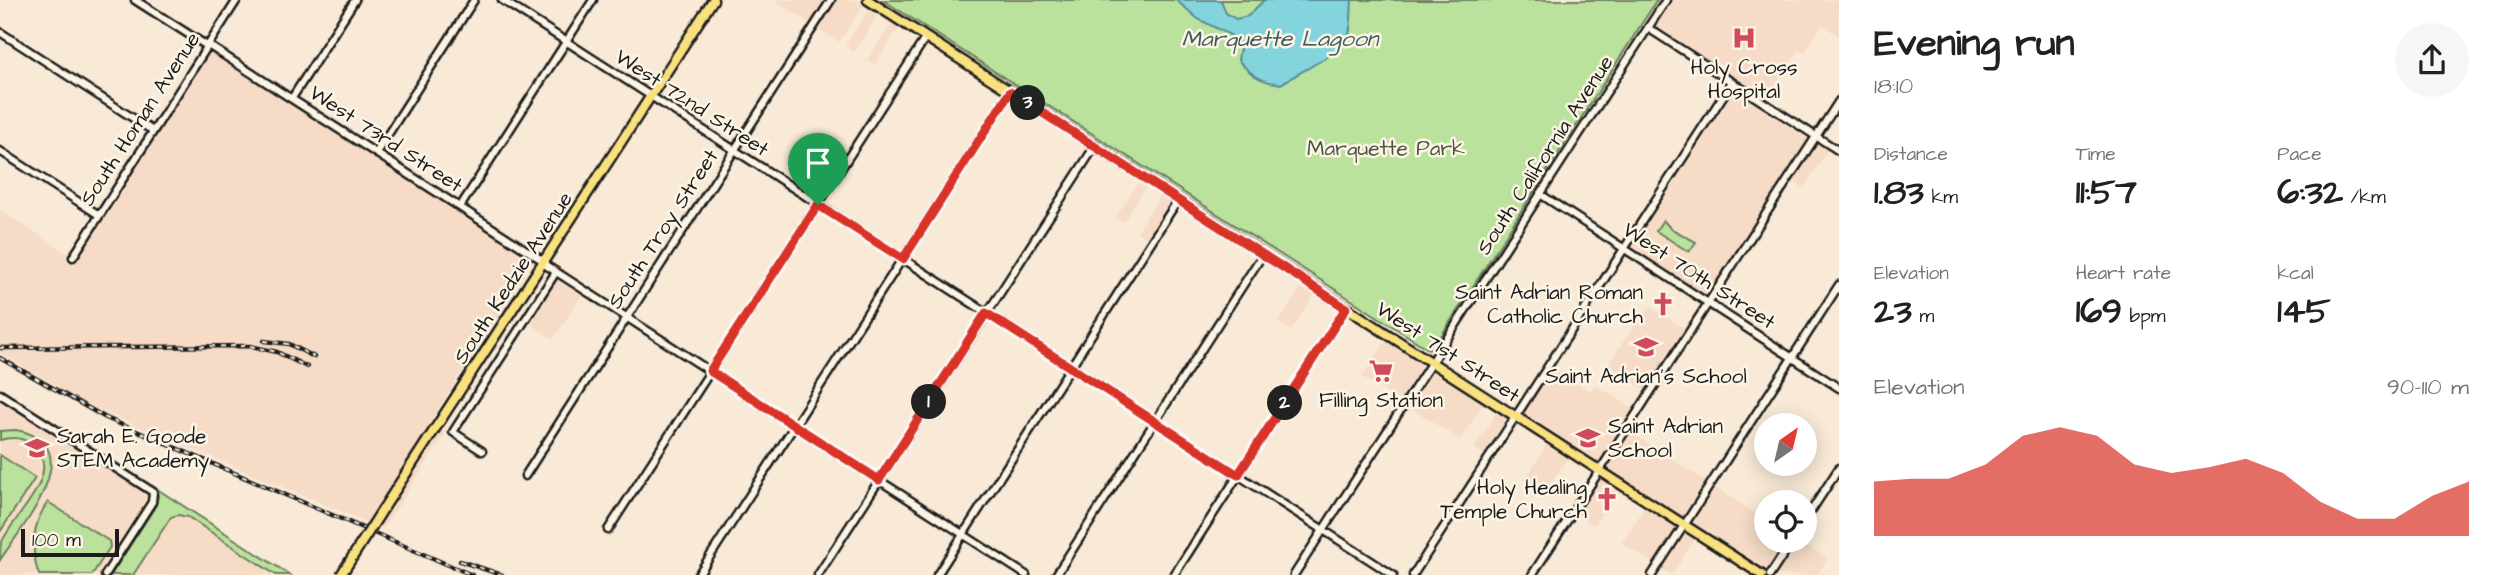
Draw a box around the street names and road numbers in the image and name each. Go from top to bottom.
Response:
street label: South Homan Avenue [73,26,207,212]
street label: West 72nd Street [609,42,775,164]
street label: South California Avenue [1470,50,1620,260]
street label: West 73rd Street [304,78,469,200]
street label: South Troy Street [601,143,727,315]
street label: South Kedzie Avenue [446,186,580,370]
street label: West 70th Street [1617,216,1781,337]
street label: West 71st Street [1370,295,1526,410]

